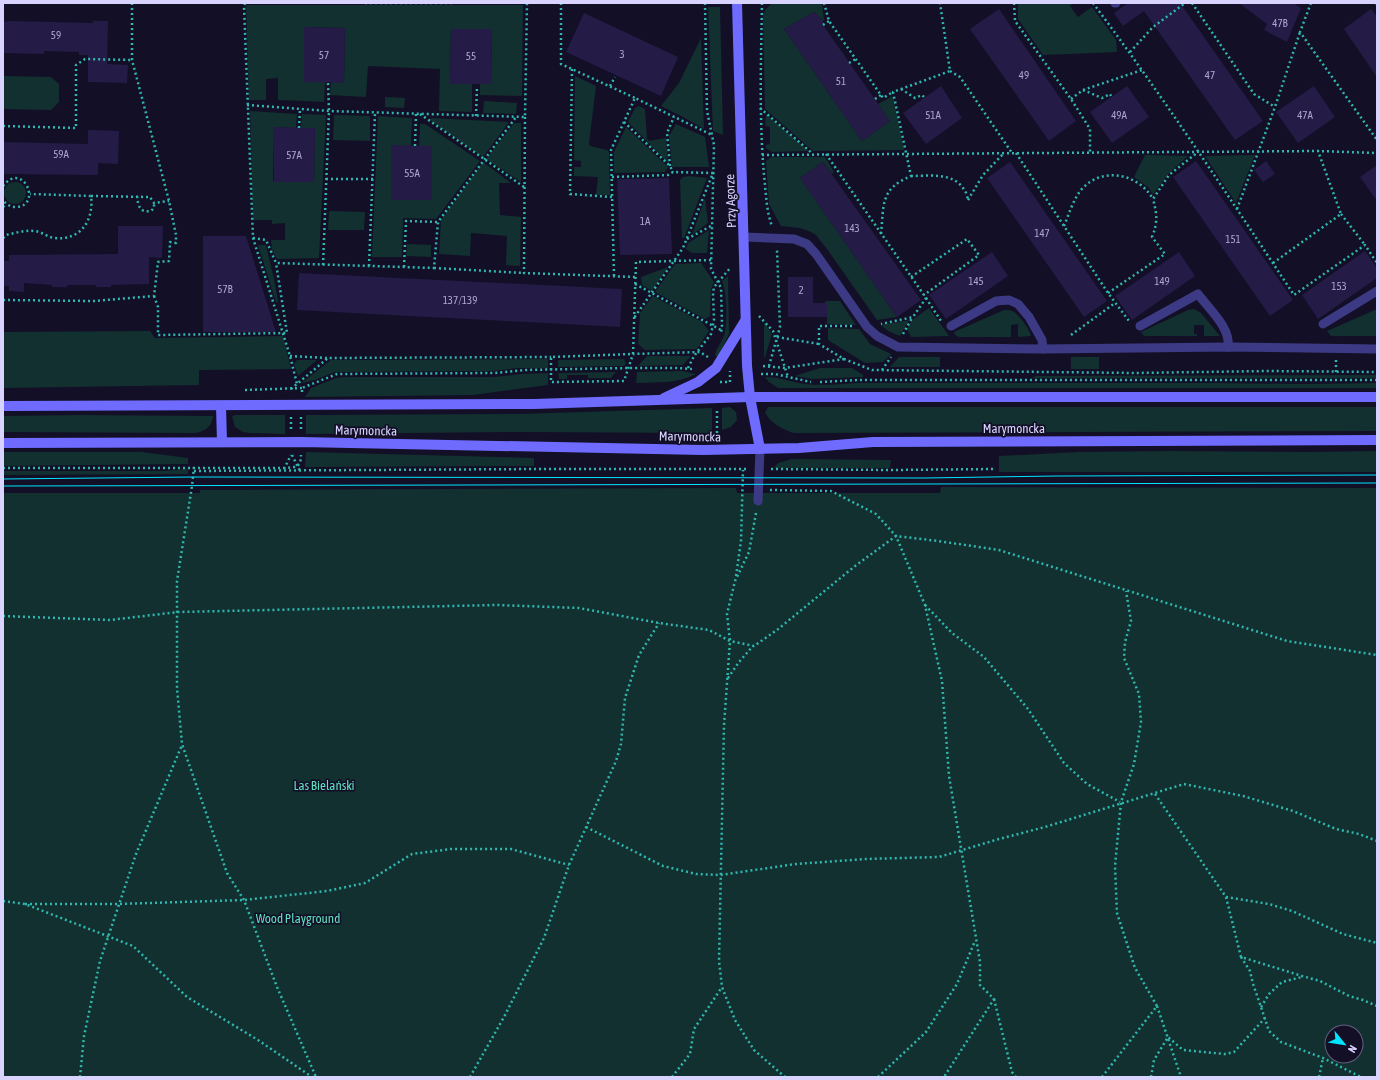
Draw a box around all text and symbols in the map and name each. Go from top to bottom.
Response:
house number: 47B [1272,17,1289,29]
house number: 59 [51,29,61,41]
house number: 3 [619,48,625,60]
house number: 57 [319,49,329,61]
house number: 55 [466,50,476,62]
house number: 49 [1019,69,1029,81]
house number: 47 [1205,69,1215,81]
house number: 51 [836,75,846,87]
house number: 51A [925,109,941,121]
house number: 49A [1111,109,1127,121]
house number: 47A [1297,109,1313,121]
house number: 59A [53,148,69,160]
house number: 57A [286,149,302,161]
house number: 55A [404,167,420,179]
street label: Przy Agorze [722,174,739,228]
house number: 1A [640,215,651,227]
house number: 143 [844,222,860,234]
house number: 147 [1034,227,1050,239]
house number: 151 [1225,233,1241,245]
house number: 145 [968,275,984,287]
house number: 149 [1154,275,1170,287]
house number: 153 [1331,280,1347,292]
house number: 57B [217,283,234,295]
house number: 2 [798,284,804,296]
house number: 137/139 [443,294,477,306]
street label: Marymoncka [983,421,1045,436]
street label: Marymoncka [335,422,397,439]
street label: Marymoncka [659,428,721,445]
park label: Las Bielański [293,778,355,793]
park label: Wood Playground [256,911,340,926]
north arrow [1324,1024,1364,1064]
text: N [1346,1043,1359,1055]

